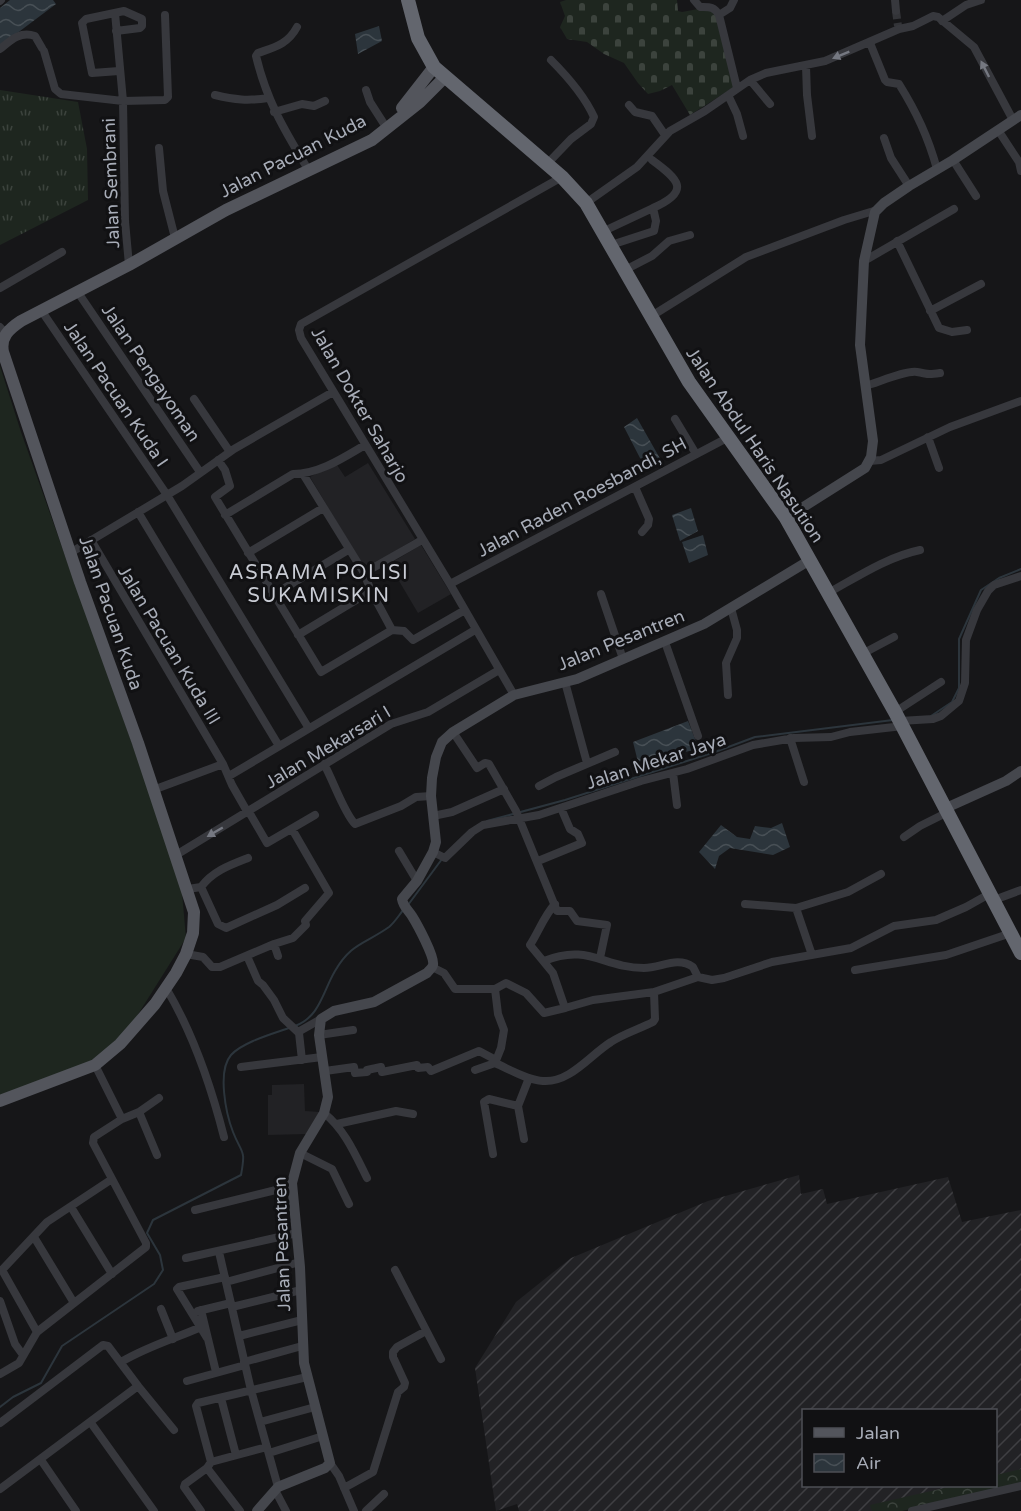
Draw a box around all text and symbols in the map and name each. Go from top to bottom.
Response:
one-way arrow [832,50,850,60]
one-way arrow [980,60,990,78]
street label: Jalan Pacuan Kuda [216,110,370,202]
street label: Jalan Sembrani [98,117,124,249]
street label: Jalan Pengayoman [97,300,205,446]
street label: Jalan Pacuan Kuda I [59,317,173,471]
street label: Jalan Dokter Saharjo [307,323,414,487]
street label: Jalan Abdul Haris Nasution [681,343,829,547]
street label: Jalan Raden Roesbandi, SH [474,432,690,562]
street label: Jalan Pacuan Kuda [74,533,148,693]
district label: ASRAMA POLISI SUKAMISKIN [229,561,409,608]
street label: Jalan Pacuan Kuda III [113,562,225,728]
street label: Jalan Pesantren [554,605,688,675]
street label: Jalan Mekarsari I [261,701,395,793]
street label: Jalan Mekar Jaya [583,728,729,794]
one-way arrow [206,827,223,837]
street label: Jalan Pesantren [269,1176,295,1312]
legend [802,1409,997,1487]
text: Jalan [856,1422,900,1444]
text: Air [856,1452,881,1474]

